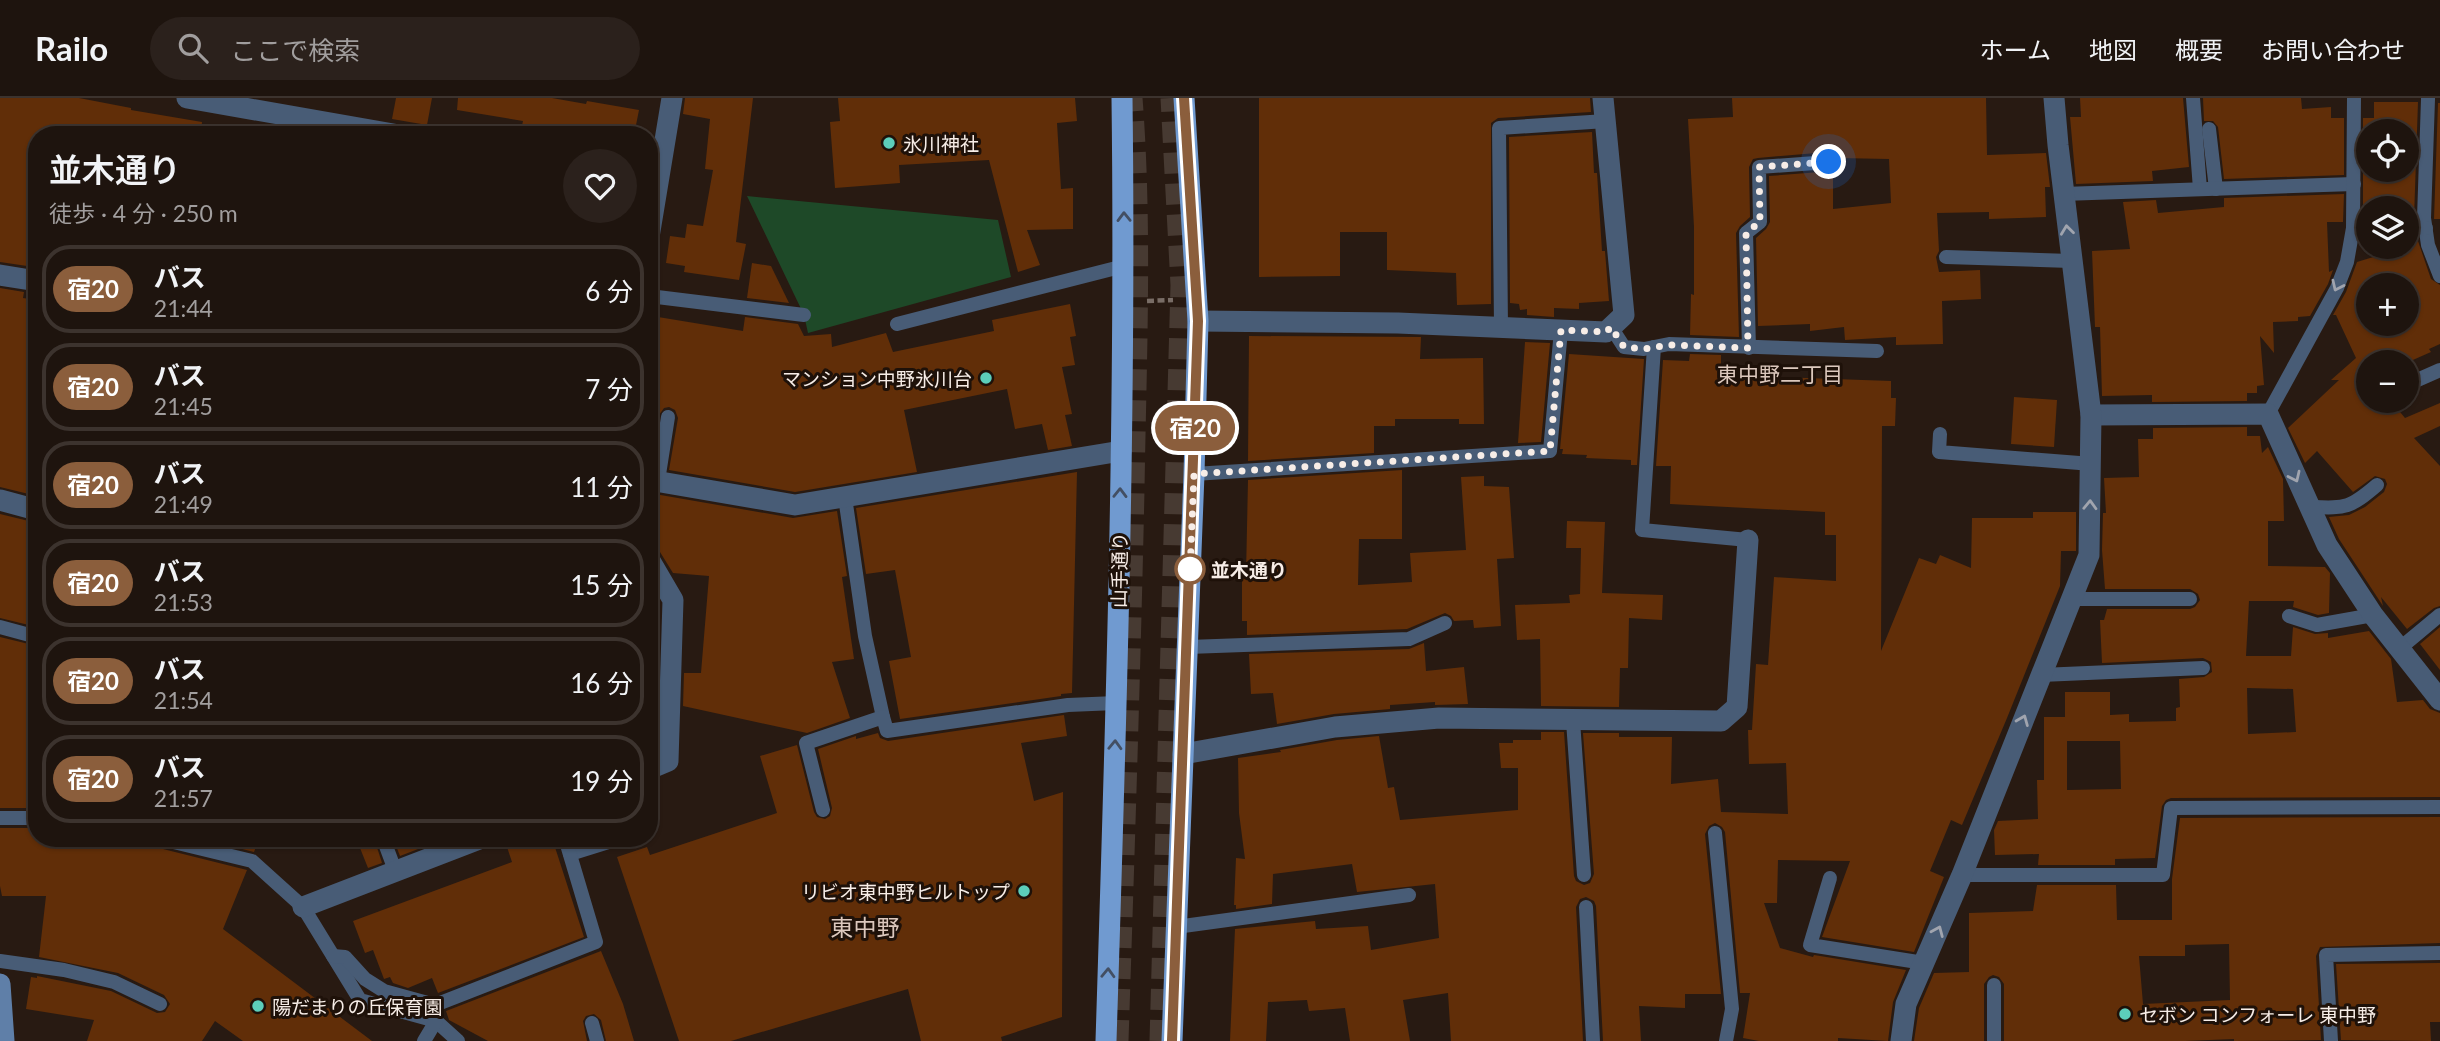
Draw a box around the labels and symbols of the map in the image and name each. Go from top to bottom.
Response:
place label: 氷川神社 [903,132,979,155]
marker: 氷川神社 [881,135,897,151]
your location [1811,144,1846,179]
one-way arrow [1116,211,1132,222]
one-way arrow [2060,224,2075,236]
one-way arrow [2331,279,2345,291]
district label: 東中野二丁目 [1717,361,1843,386]
place label: マンション中野氷川台 [782,367,972,390]
marker: マンション中野氷川台 [978,370,994,386]
line badge: 宿20 [1155,405,1235,451]
one-way arrow [2287,470,2301,482]
one-way arrow [1112,488,1128,498]
one-way arrow [2083,499,2098,510]
street label: 山手通り [1107,532,1131,608]
marker: 並木通り [1175,554,1205,584]
place label: 並木通り [1211,558,1287,581]
one-way arrow [2015,715,2029,727]
one-way arrow [1107,740,1123,750]
place label: リビオ東中野ヒルトップ [801,880,1010,903]
marker: リビオ東中野ヒルトップ [1016,883,1032,899]
district label: 東中野 [831,913,900,941]
one-way arrow [1930,926,1944,938]
one-way arrow [1100,967,1116,978]
place label: 陽だまりの丘保育園 [272,995,443,1018]
marker: 陽だまりの丘保育園 [250,998,266,1014]
place label: セボン コンフォーレ 東中野 [2139,1003,2376,1026]
marker: セボン コンフォーレ 東中野 [2117,1006,2133,1022]

